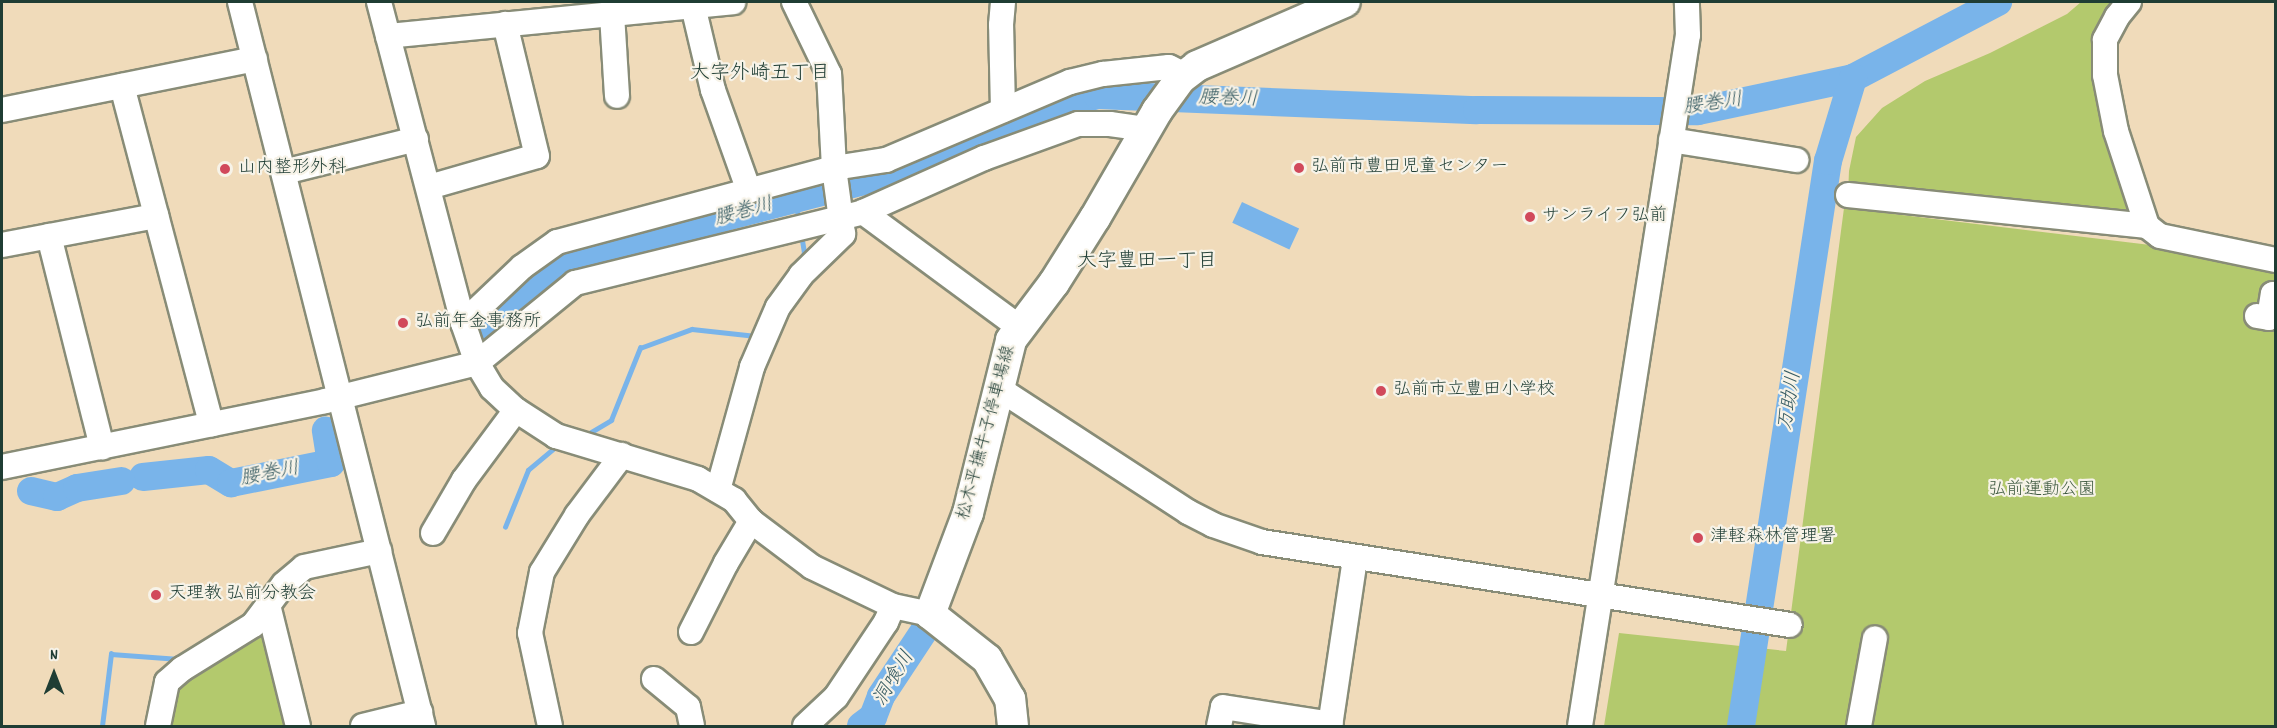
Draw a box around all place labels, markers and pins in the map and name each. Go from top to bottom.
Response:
place label: 弘前市豊田児童センター [1311,157,1509,179]
place label: 山内整形外科 [238,158,346,180]
marker: 山内整形外科 [216,160,234,178]
marker: 弘前市豊田児童センター [1292,161,1306,175]
place label: サンライフ弘前 [1542,206,1668,228]
marker: サンライフ弘前 [1523,210,1537,224]
place label: 弘前年金事務所 [415,312,541,334]
marker: 弘前年金事務所 [396,316,410,330]
place label: 弘前市立豊田小学校 [1393,380,1555,402]
marker: 弘前市立豊田小学校 [1374,384,1388,398]
place label: 津軽森林管理署 [1710,527,1836,549]
marker: 津軽森林管理署 [1691,531,1705,545]
place label: 天理教 弘前分教会 [168,584,316,606]
marker: 天理教 弘前分教会 [149,588,163,602]

